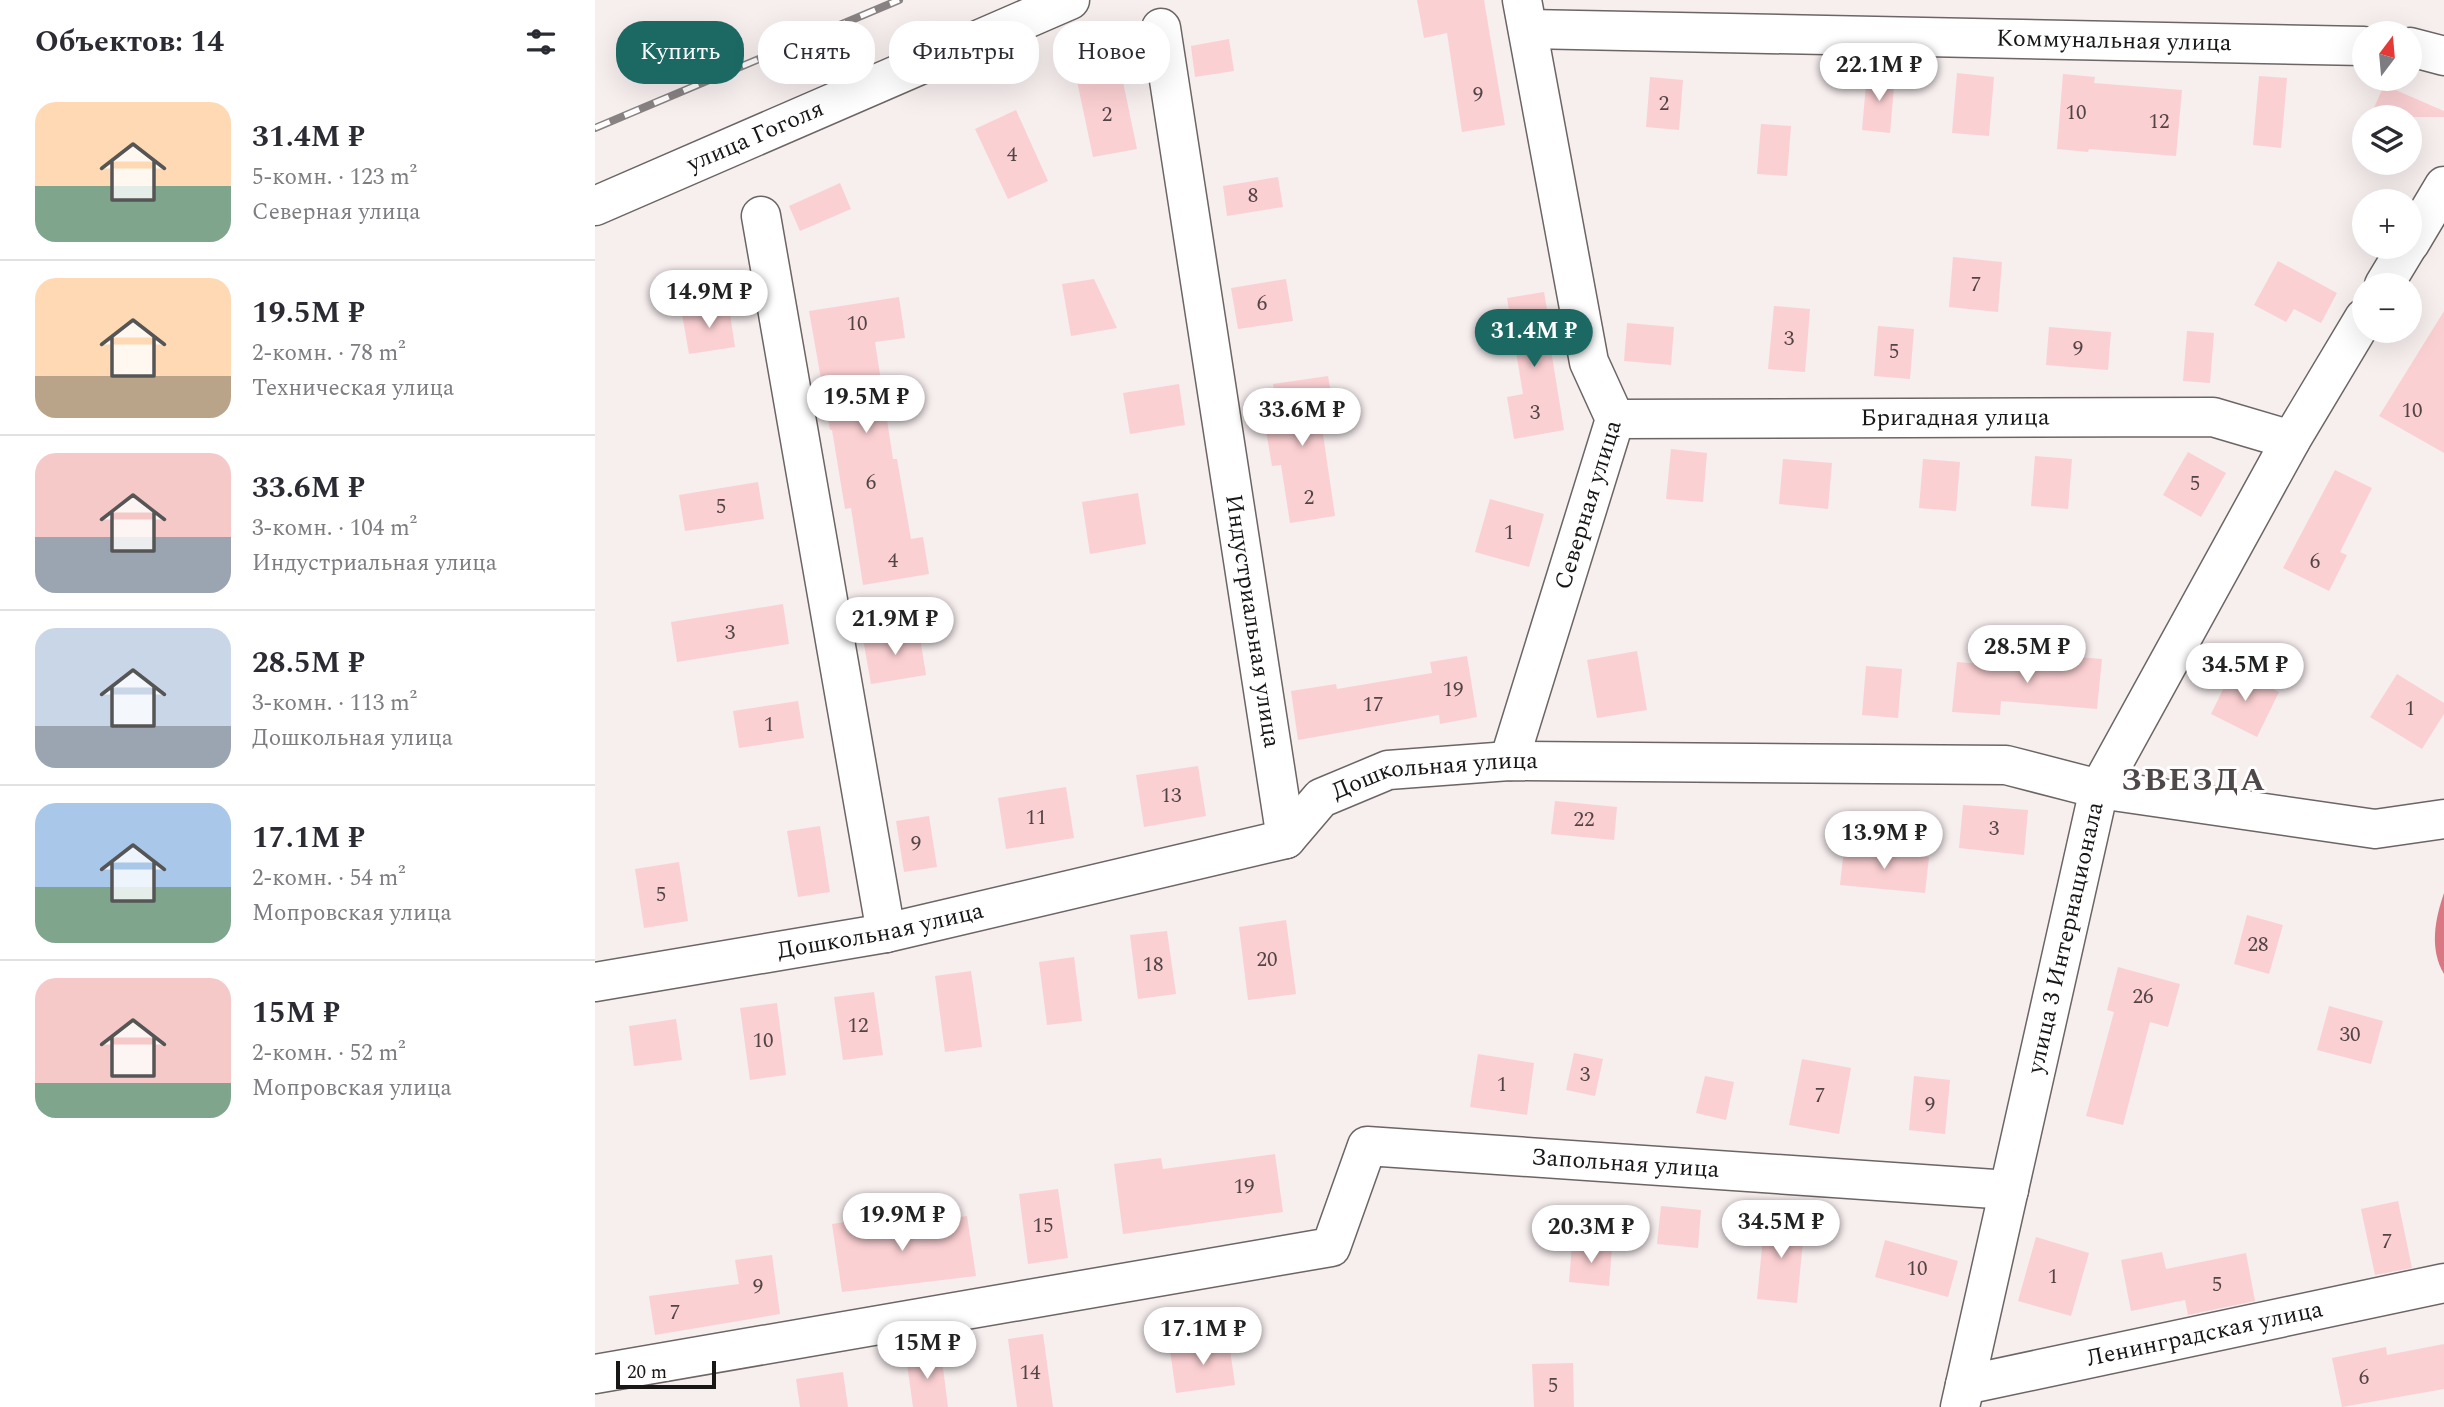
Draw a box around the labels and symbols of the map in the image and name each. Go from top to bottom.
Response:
street label: Коммунальная улица [1996,21,2232,61]
north arrow [2352,21,2422,91]
pin: 22.1M ₽ [1814,43,1944,103]
house number: 9 [1473,79,1483,111]
house number: 2 [1659,88,1669,120]
street label: улица Гоголя [680,91,830,182]
house number: 10 [2066,97,2087,129]
house number: 2 [1102,99,1112,131]
house number: 12 [2149,106,2170,138]
house number: 4 [1007,139,1018,171]
house number: 8 [1248,180,1258,212]
house number: 7 [1971,269,1981,301]
pin: 14.9M ₽ [644,270,774,330]
house number: 6 [1257,288,1267,320]
house number: 10 [847,308,868,340]
pin: 31.4M ₽ [1469,310,1599,369]
house number: 3 [1784,323,1795,355]
house number: 9 [2073,333,2083,365]
house number: 5 [1889,336,1899,368]
pin: 19.5M ₽ [801,376,931,435]
pin: 33.6M ₽ [1237,388,1367,448]
house number: 10 [2402,395,2423,427]
house number: 3 [1530,397,1541,429]
street label: Бригадная улица [1860,400,2050,436]
street label: Северная улица [1545,415,1632,594]
house number: 6 [866,467,876,499]
house number: 5 [2190,468,2200,500]
house number: 2 [1304,482,1314,514]
house number: 5 [716,491,726,523]
street label: Индустриальная улица [1215,492,1290,750]
house number: 1 [1504,517,1514,549]
house number: 4 [888,545,899,577]
house number: 6 [2310,546,2320,578]
pin: 21.9M ₽ [830,598,960,657]
house number: 3 [725,617,736,649]
pin: 28.5M ₽ [1962,626,2092,685]
pin: 34.5M ₽ [2180,644,2310,703]
house number: 19 [1443,674,1464,706]
house number: 17 [1363,689,1384,721]
house number: 1 [2405,693,2415,725]
house number: 1 [764,709,774,741]
street label: Дошкольная улица [1326,743,1539,810]
district label: ЗВЕЗДА [2121,756,2267,805]
house number: 13 [1161,780,1182,812]
street label: улица 3 Интернационала [2017,798,2114,1078]
house number: 11 [1026,802,1047,834]
house number: 22 [1574,804,1595,836]
pin: 13.9M ₽ [1819,812,1949,871]
house number: 3 [1989,813,2000,845]
house number: 9 [911,828,921,860]
house number: 5 [656,879,666,911]
street label: Дошкольная улица [774,893,988,969]
house number: 28 [2248,929,2269,961]
house number: 20 [1257,944,1278,976]
house number: 18 [1143,949,1164,981]
house number: 26 [2133,981,2154,1013]
house number: 12 [848,1010,869,1042]
house number: 30 [2340,1019,2361,1051]
house number: 10 [753,1025,774,1057]
house number: 3 [1580,1059,1591,1091]
house number: 1 [1497,1069,1507,1101]
house number: 7 [1815,1080,1825,1112]
house number: 9 [1925,1089,1935,1121]
street label: Запольная улица [1530,1139,1721,1188]
house number: 19 [1234,1171,1255,1203]
pin: 19.9M ₽ [837,1194,967,1253]
pin: 34.5M ₽ [1716,1200,1846,1260]
pin: 20.3M ₽ [1526,1206,1656,1265]
house number: 15 [1033,1210,1054,1242]
house number: 7 [2382,1226,2392,1258]
house number: 10 [1907,1253,1928,1285]
house number: 1 [2048,1261,2058,1293]
house number: 5 [2212,1269,2222,1301]
house number: 9 [753,1271,763,1303]
street label: Ленинградская улица [2083,1291,2326,1377]
house number: 7 [670,1297,680,1329]
pin: 17.1M ₽ [1138,1308,1268,1367]
pin: 15M ₽ [878,1322,976,1381]
house number: 14 [1020,1357,1041,1389]
scale bar [616,1358,716,1390]
house number: 6 [2359,1362,2369,1394]
house number: 5 [1548,1370,1558,1402]

